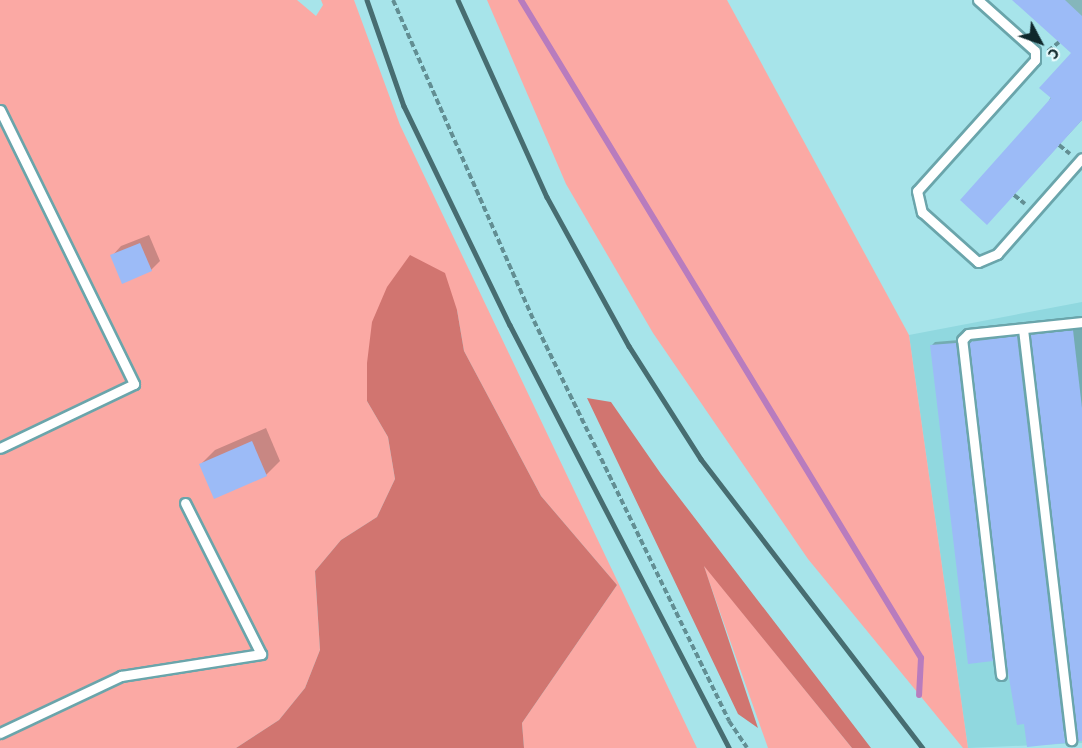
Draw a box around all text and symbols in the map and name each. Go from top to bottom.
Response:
north arrow [1010,12,1070,72]
text: С [1042,43,1065,65]

